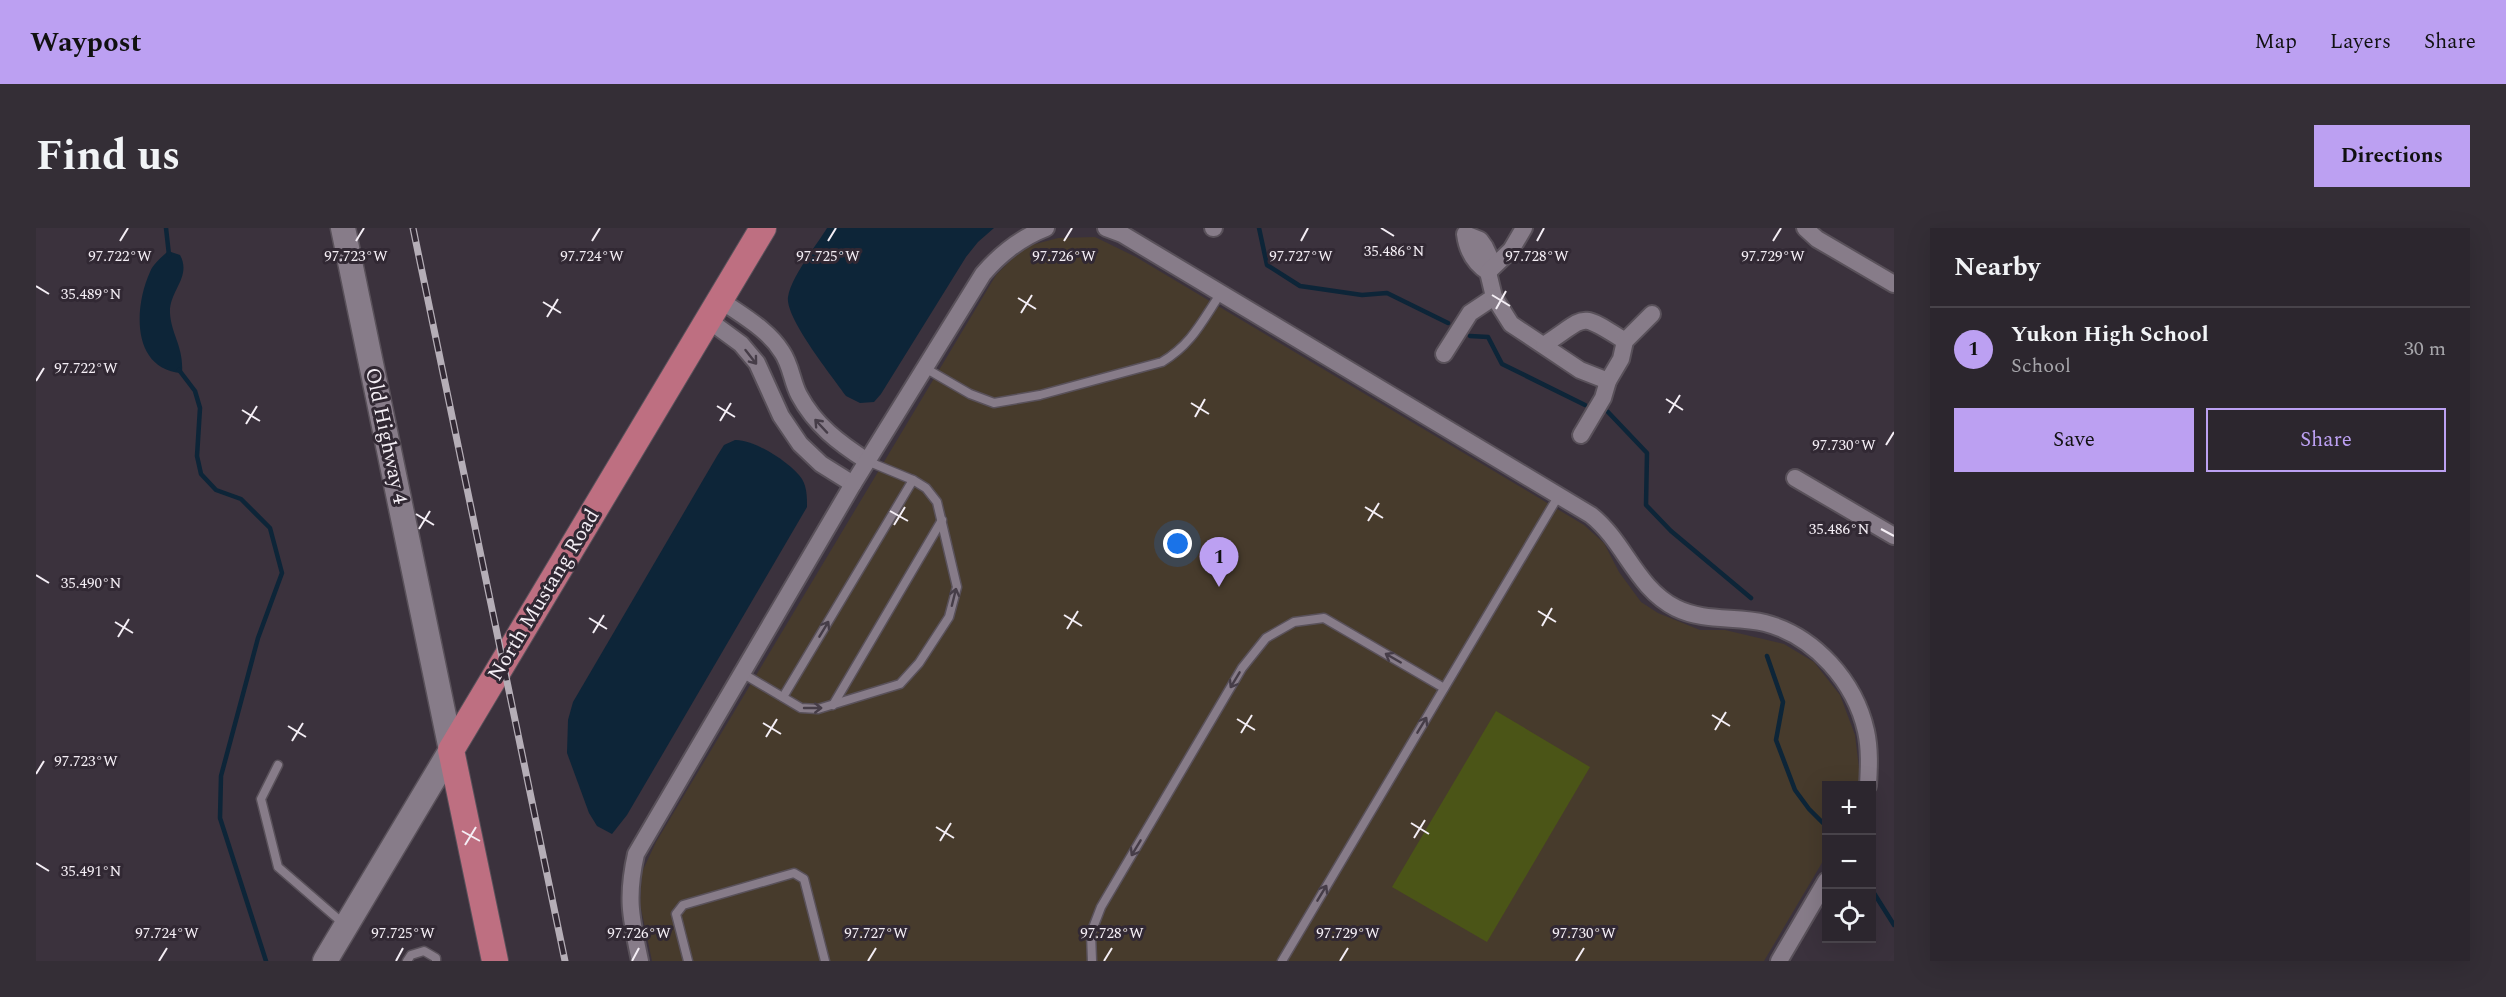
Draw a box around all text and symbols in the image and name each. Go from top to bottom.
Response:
text: Waypost [30,21,141,64]
text: Map [2255,26,2297,58]
text: Layers [2330,26,2391,58]
text: Share [2424,26,2476,58]
text: Find us [36,125,180,188]
button: Directions [2314,125,2470,187]
text: 35.486°N [1364,240,1424,263]
text: 97.722°W [88,245,152,268]
text: 97.723°W [324,245,388,268]
text: 97.724°W [560,245,624,268]
text: 97.725°W [796,245,860,268]
text: 97.726°W [1032,245,1096,268]
text: 97.727°W [1269,245,1333,268]
text: 97.728°W [1505,245,1569,268]
text: 97.729°W [1741,245,1805,268]
text: Nearby [1954,247,2040,287]
text: 35.489°N [61,283,121,306]
text: Yukon High School [2011,318,2209,351]
text: 1 [1968,334,1979,364]
text: 30 m [2404,334,2446,364]
one-way arrow [745,349,758,365]
text: School [2011,351,2071,381]
text: 97.722°W [54,357,118,380]
street label: Old Highway 4 [356,365,416,508]
button: Save [1954,408,2194,472]
button: Share [2206,408,2446,472]
one-way arrow [814,419,828,434]
text: 97.730°W [1812,434,1876,457]
street label: North Mustang Road [480,503,608,687]
text: 35.486°N [1809,518,1869,541]
your location [1163,529,1192,558]
pin: 1 [1200,538,1238,587]
text: 35.490°N [61,572,121,595]
one-way arrow [949,588,960,607]
one-way arrow [818,621,830,638]
one-way arrow [1385,652,1402,664]
one-way arrow [1228,671,1240,688]
one-way arrow [802,702,822,714]
one-way arrow [1416,717,1428,734]
text: 97.723°W [54,750,118,773]
map controls [1822,781,1876,943]
button: + [1822,781,1876,835]
button: − [1822,835,1876,889]
one-way arrow [1129,839,1141,856]
text: 35.491°N [61,860,121,883]
one-way arrow [1317,885,1329,902]
button: locate [1822,889,1876,943]
text: 97.724°W [135,922,199,945]
text: 97.725°W [371,922,435,945]
text: 97.726°W [607,922,671,945]
text: 97.727°W [844,922,908,945]
text: 97.728°W [1080,922,1144,945]
text: 97.729°W [1316,922,1380,945]
text: 97.730°W [1552,922,1616,945]

